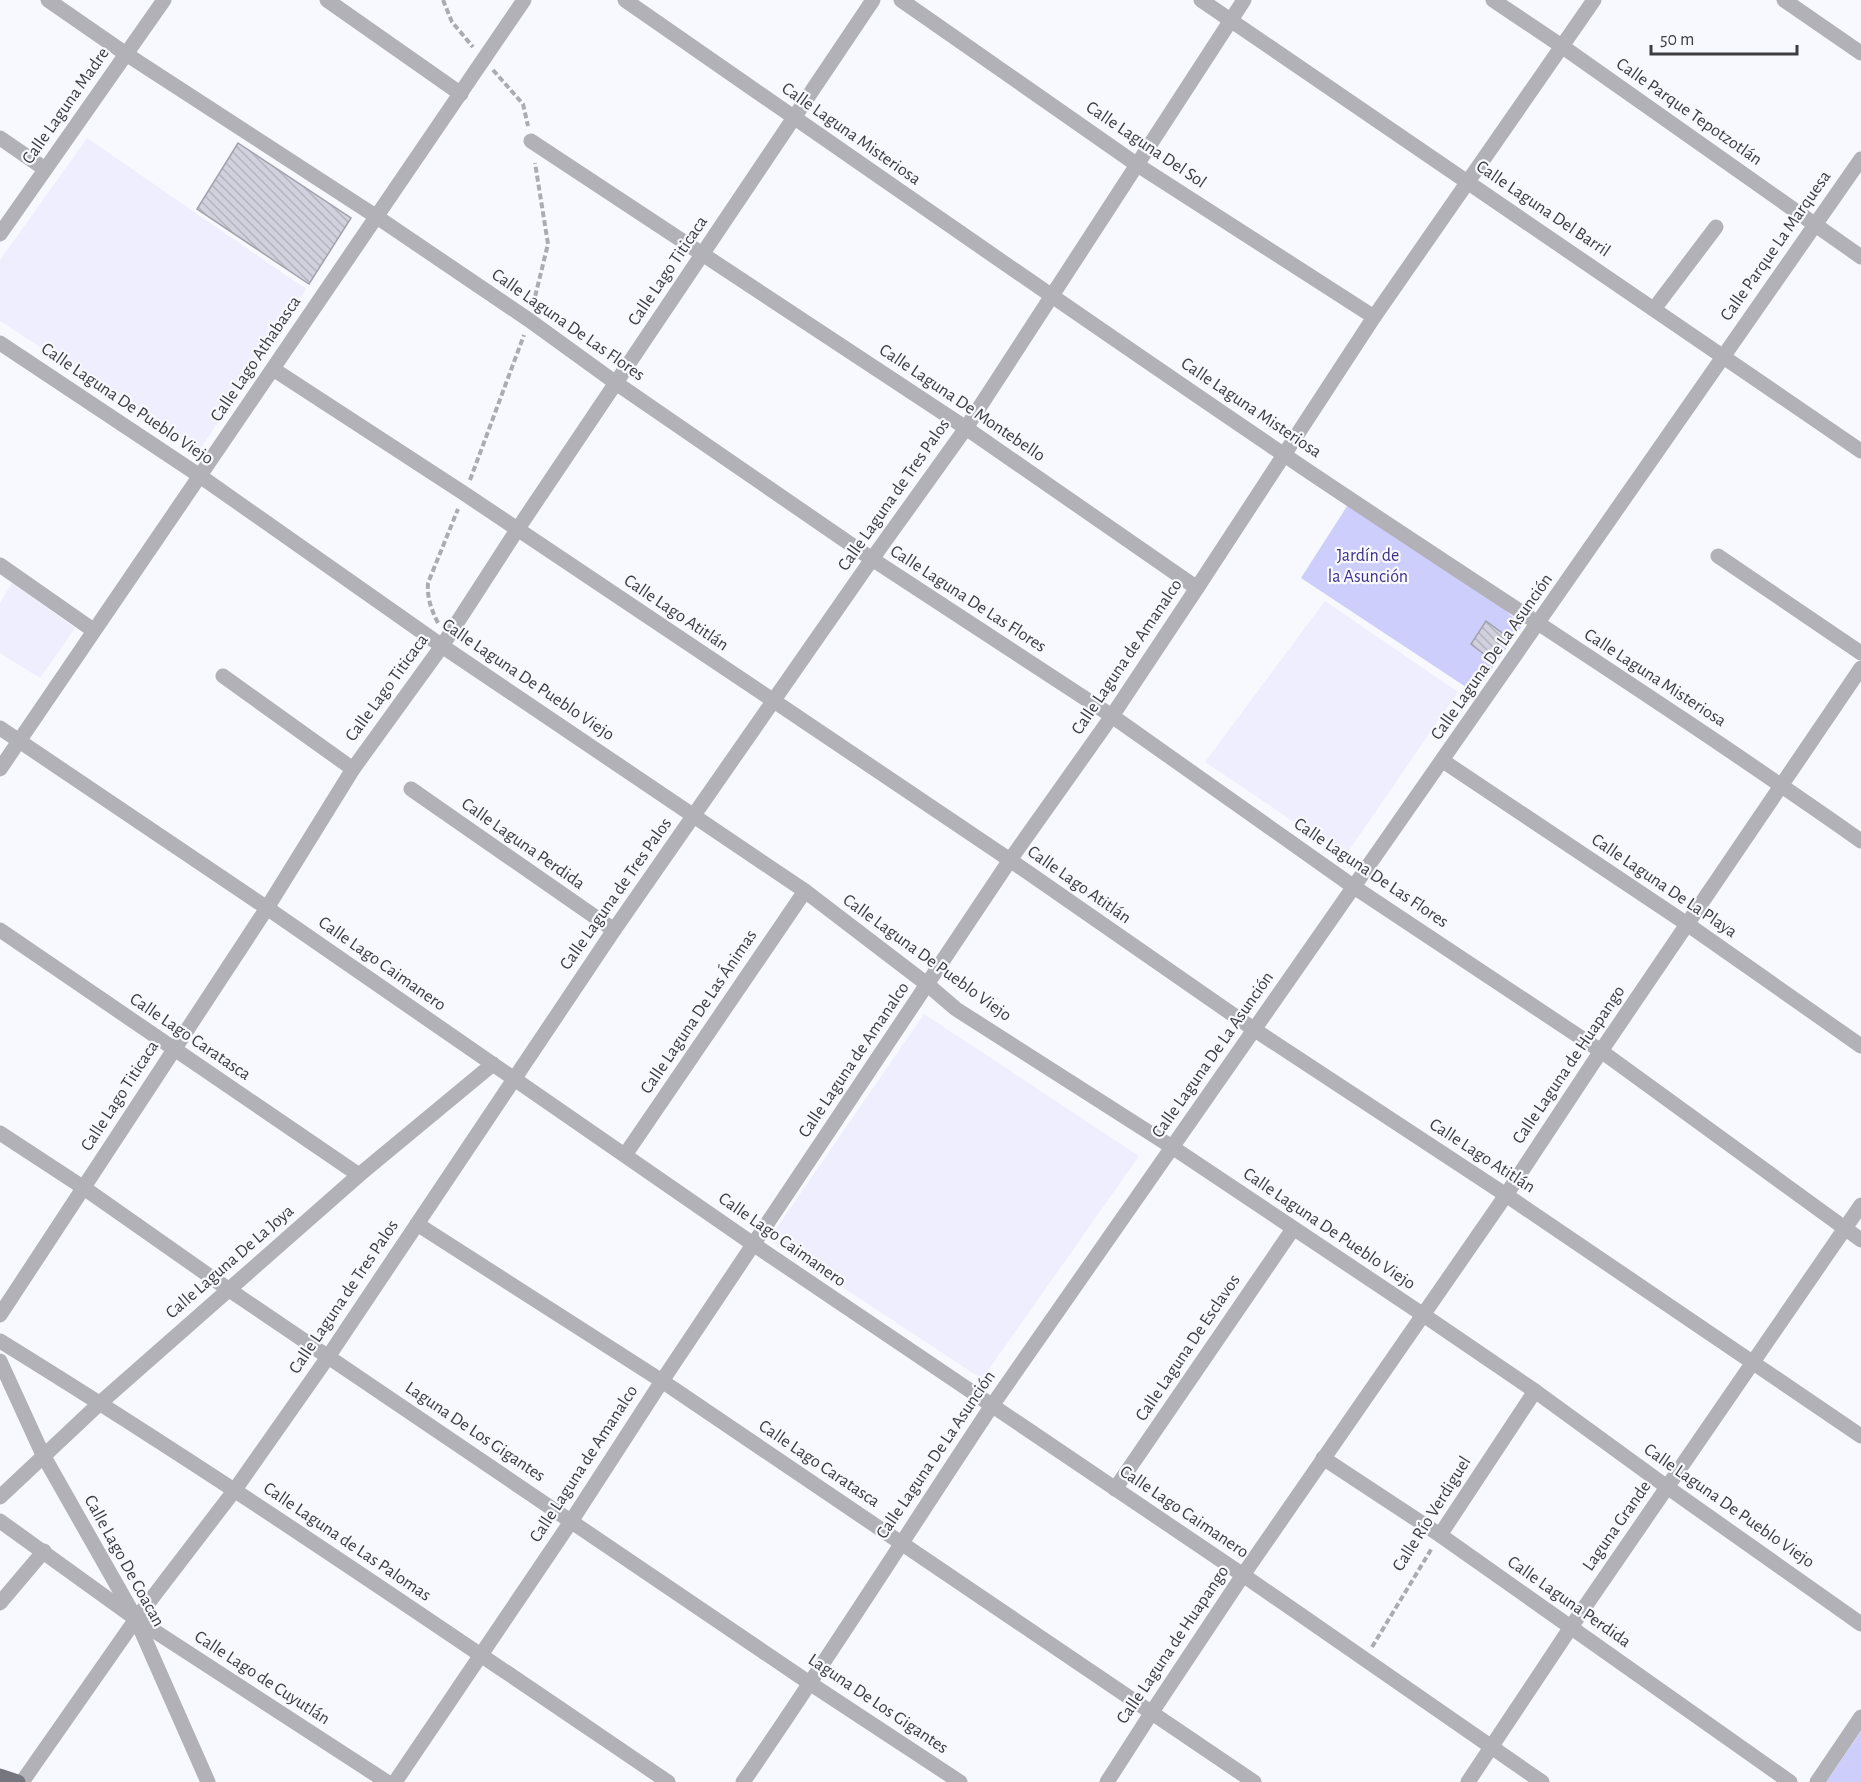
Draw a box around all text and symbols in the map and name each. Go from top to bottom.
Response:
scale bar [1651,18,1796,56]
text: 50 m [1660,31,1694,49]
street label: Calle Laguna Madre [19,44,113,168]
street label: Calle Parque Tepotzotlán [1613,55,1765,169]
street label: Calle Laguna Misteriosa [778,79,924,189]
street label: Calle Laguna Del Sol [1083,98,1209,192]
street label: Calle Laguna Del Barril [1473,157,1613,261]
street label: Calle Parque La Marquesa [1717,168,1835,324]
street label: Calle Lago Titicaca [625,213,711,329]
street label: Calle Laguna De Las Flores [488,265,648,385]
street label: Calle Lago Athabasca [207,293,305,425]
street label: Calle Laguna De Pueblo Viejo [38,340,216,468]
street label: Calle Laguna De Montebello [876,341,1048,465]
street label: Calle Laguna Misteriosa [1178,354,1324,462]
street label: Calle Laguna de Tres Palos [835,416,953,574]
street label: Calle Laguna De Las Flores [887,542,1049,656]
park label: Jardín de la Asunción [1328,547,1408,586]
street label: Calle Lago Atitlán [620,571,732,655]
street label: Calle Laguna De La Asunción [1428,571,1556,743]
street label: Calle Laguna de Amanalco [1068,576,1186,738]
street label: Calle Laguna De Pueblo Viejo [439,616,617,744]
street label: Calle Laguna Misteriosa [1581,626,1729,730]
street label: Calle Lago Titicaca [342,631,432,745]
street label: Calle Laguna Perdida [458,795,588,893]
street label: Calle Laguna de Tres Palos [557,815,675,973]
street label: Calle Laguna De Las Flores [1291,815,1451,931]
street label: Calle Laguna De La Playa [1588,831,1740,941]
street label: Calle Lago Atitlán [1024,843,1134,927]
street label: Calle Laguna De Pueblo Viejo [839,891,1015,1025]
street label: Calle Lago Caimanero [315,913,449,1015]
street label: Calle Laguna De Las Ánimas [635,925,761,1097]
street label: Calle Laguna De La Asunción [1149,969,1277,1141]
street label: Calle Laguna de Amanalco [795,979,913,1141]
street label: Calle Laguna de Huapango [1509,983,1629,1147]
street label: Calle Lago Caratasca [126,990,254,1084]
street label: Calle Lago Titicaca [78,1038,162,1154]
street label: Calle Lago Atitlán [1426,1115,1538,1197]
street label: Calle Laguna De Pueblo Viejo [1240,1165,1418,1293]
street label: Calle Lago Caimanero [715,1189,849,1291]
street label: Calle Laguna De La Joya [163,1202,297,1322]
street label: Calle Laguna de Tres Palos [286,1217,402,1377]
street label: Calle Laguna De Esclavos [1132,1271,1244,1425]
street label: Calle Laguna De La Asunción [873,1368,999,1542]
street label: Laguna De Los Gigantes [402,1379,548,1485]
street label: Calle Laguna de Amanalco [527,1382,642,1546]
street label: Calle Lago Caratasca [755,1417,883,1511]
street label: Calle Laguna De Pueblo Viejo [1641,1440,1818,1572]
street label: Calle Río Verdiguel [1389,1453,1475,1575]
street label: Calle Lago Caimanero [1116,1462,1252,1562]
street label: Laguna Grande [1579,1478,1655,1574]
street label: Calle Laguna de Las Palomas [260,1479,434,1605]
street label: Calle Lago De Coacan [80,1492,168,1630]
street label: Calle Laguna Perdida [1504,1553,1634,1651]
street label: Calle Laguna de Huapango [1113,1563,1233,1727]
street label: Calle Lago de Cuyutlán [191,1628,333,1728]
street label: Laguna De Los Gigantes [805,1651,951,1757]

